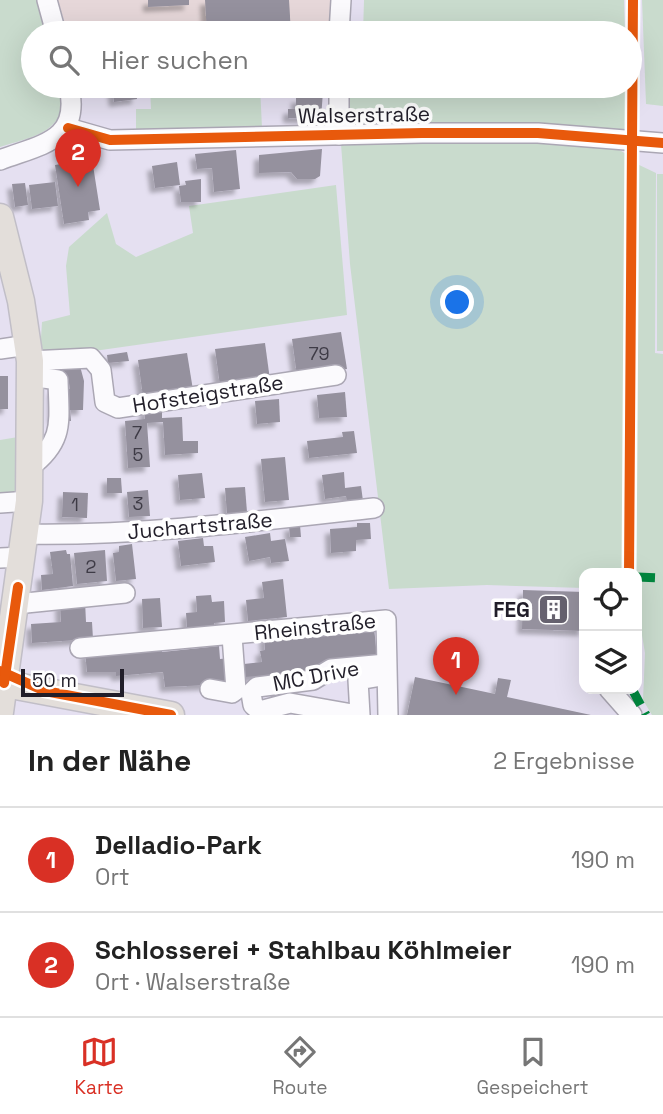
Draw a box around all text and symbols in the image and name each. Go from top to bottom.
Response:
search box [21,21,642,98]
icon: search [45,41,83,79]
text: Hier suchen [101,43,249,77]
street label: Walserstraße [298,100,430,129]
pin: 2 [55,129,101,187]
your location [440,285,474,319]
house number: 79 [308,342,330,365]
street label: Hofsteigstraße [131,368,285,419]
house number: 7 [132,421,142,444]
house number: 5 [133,443,143,466]
house number: 3 [133,492,143,515]
house number: 1 [71,493,79,516]
street label: Juchartstraße [126,506,274,545]
house number: 2 [86,555,96,578]
map controls [579,568,642,694]
button: locate [579,568,642,631]
building icon: FEG [536,593,570,627]
place label: FEG [493,596,530,623]
street label: Rheinstraße [253,607,377,646]
button: layers [579,631,642,694]
pin: 1 [433,637,479,695]
street label: MC Drive [270,654,361,697]
scale bar [21,666,124,698]
text: 50 m [32,668,77,693]
text: In der Nähe [28,741,191,780]
text: 2 Ergebnisse [493,746,635,776]
text: Delladio-Park [95,828,262,862]
text: 1 [46,845,56,875]
text: 190 m [571,845,635,875]
text: Ort [95,862,130,892]
text: Schlosserei + Stahlbau Köhlmeier [95,933,512,967]
text: 2 [44,950,58,980]
text: 190 m [571,950,635,980]
text: Ort · Walserstraße [95,967,291,997]
tab: Karte [74,1033,124,1100]
tab: Route [273,1033,328,1100]
tab: Gespeichert [476,1033,589,1100]

